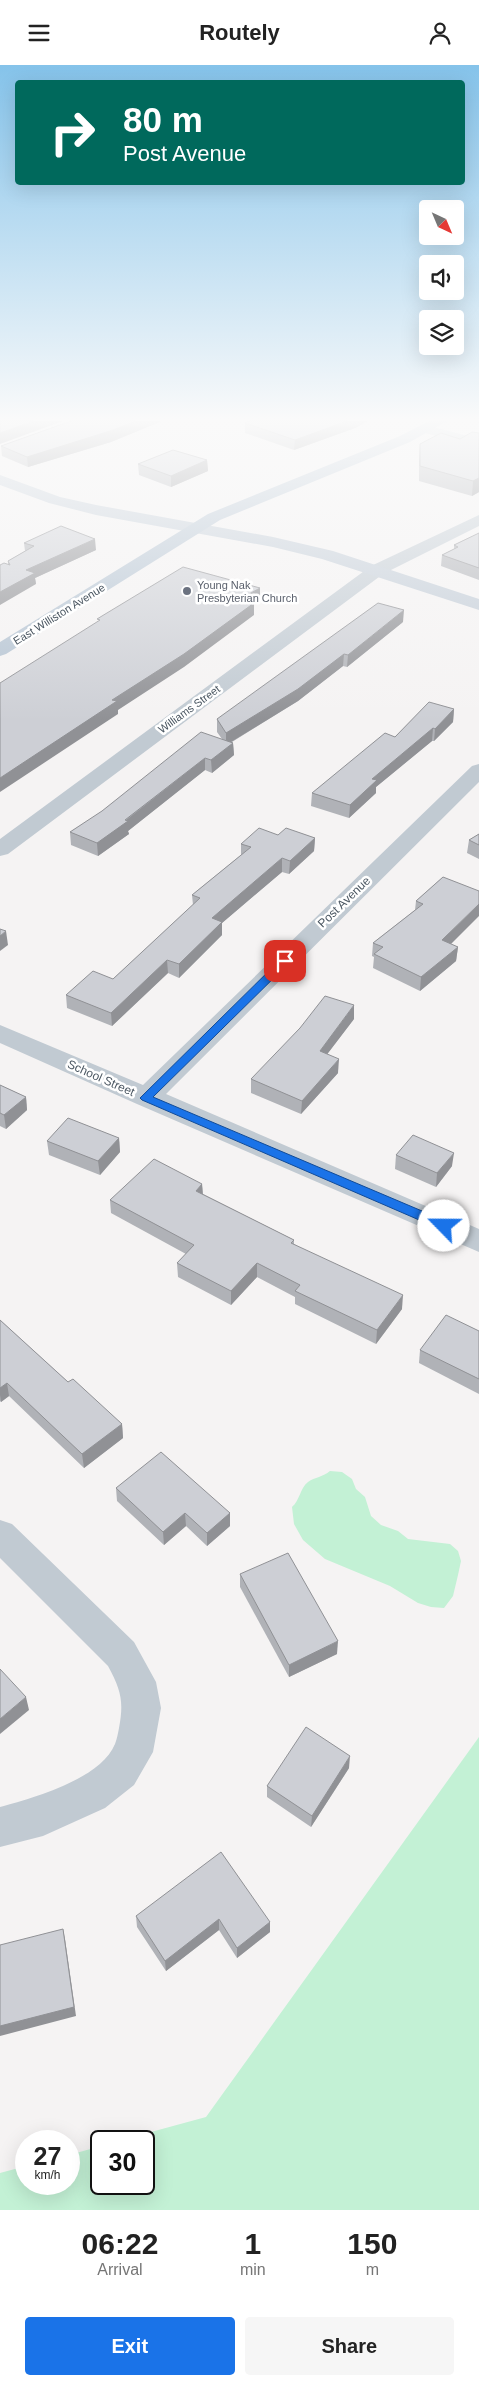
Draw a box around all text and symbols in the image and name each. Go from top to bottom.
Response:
icon: menu [25,19,53,47]
icon: person [426,19,454,47]
text: Routely [199,20,280,45]
icon: right [40,100,105,165]
text: 80 m [123,100,203,139]
text: Post Avenue [123,141,246,166]
north arrow [419,200,464,245]
map controls [419,200,464,355]
button: sound [419,255,464,300]
button: layers [419,310,464,355]
place label: Young Nak Presbyterian Church [197,579,297,604]
street label: East Williston Avenue [11,581,107,647]
marker: Young Nak Presbyterian Church [181,585,193,597]
street label: Williams Street [156,683,222,735]
street label: Post Avenue [315,873,373,930]
pin [264,940,306,982]
icon: arrive [271,947,299,975]
street label: School Street [65,1057,137,1099]
position arrow [417,1199,469,1251]
speed limit sign: 30 [90,2130,155,2195]
text: 27 [34,2142,61,2170]
text: km/h [34,2168,61,2182]
text: 06:22 [82,2227,158,2260]
text: 1 [244,2227,261,2260]
text: 150 [347,2227,397,2260]
text: Arrival [97,2261,143,2278]
text: min [240,2261,266,2278]
text: m [366,2261,379,2278]
button: Exit [25,2317,235,2375]
button: Share [245,2317,454,2375]

